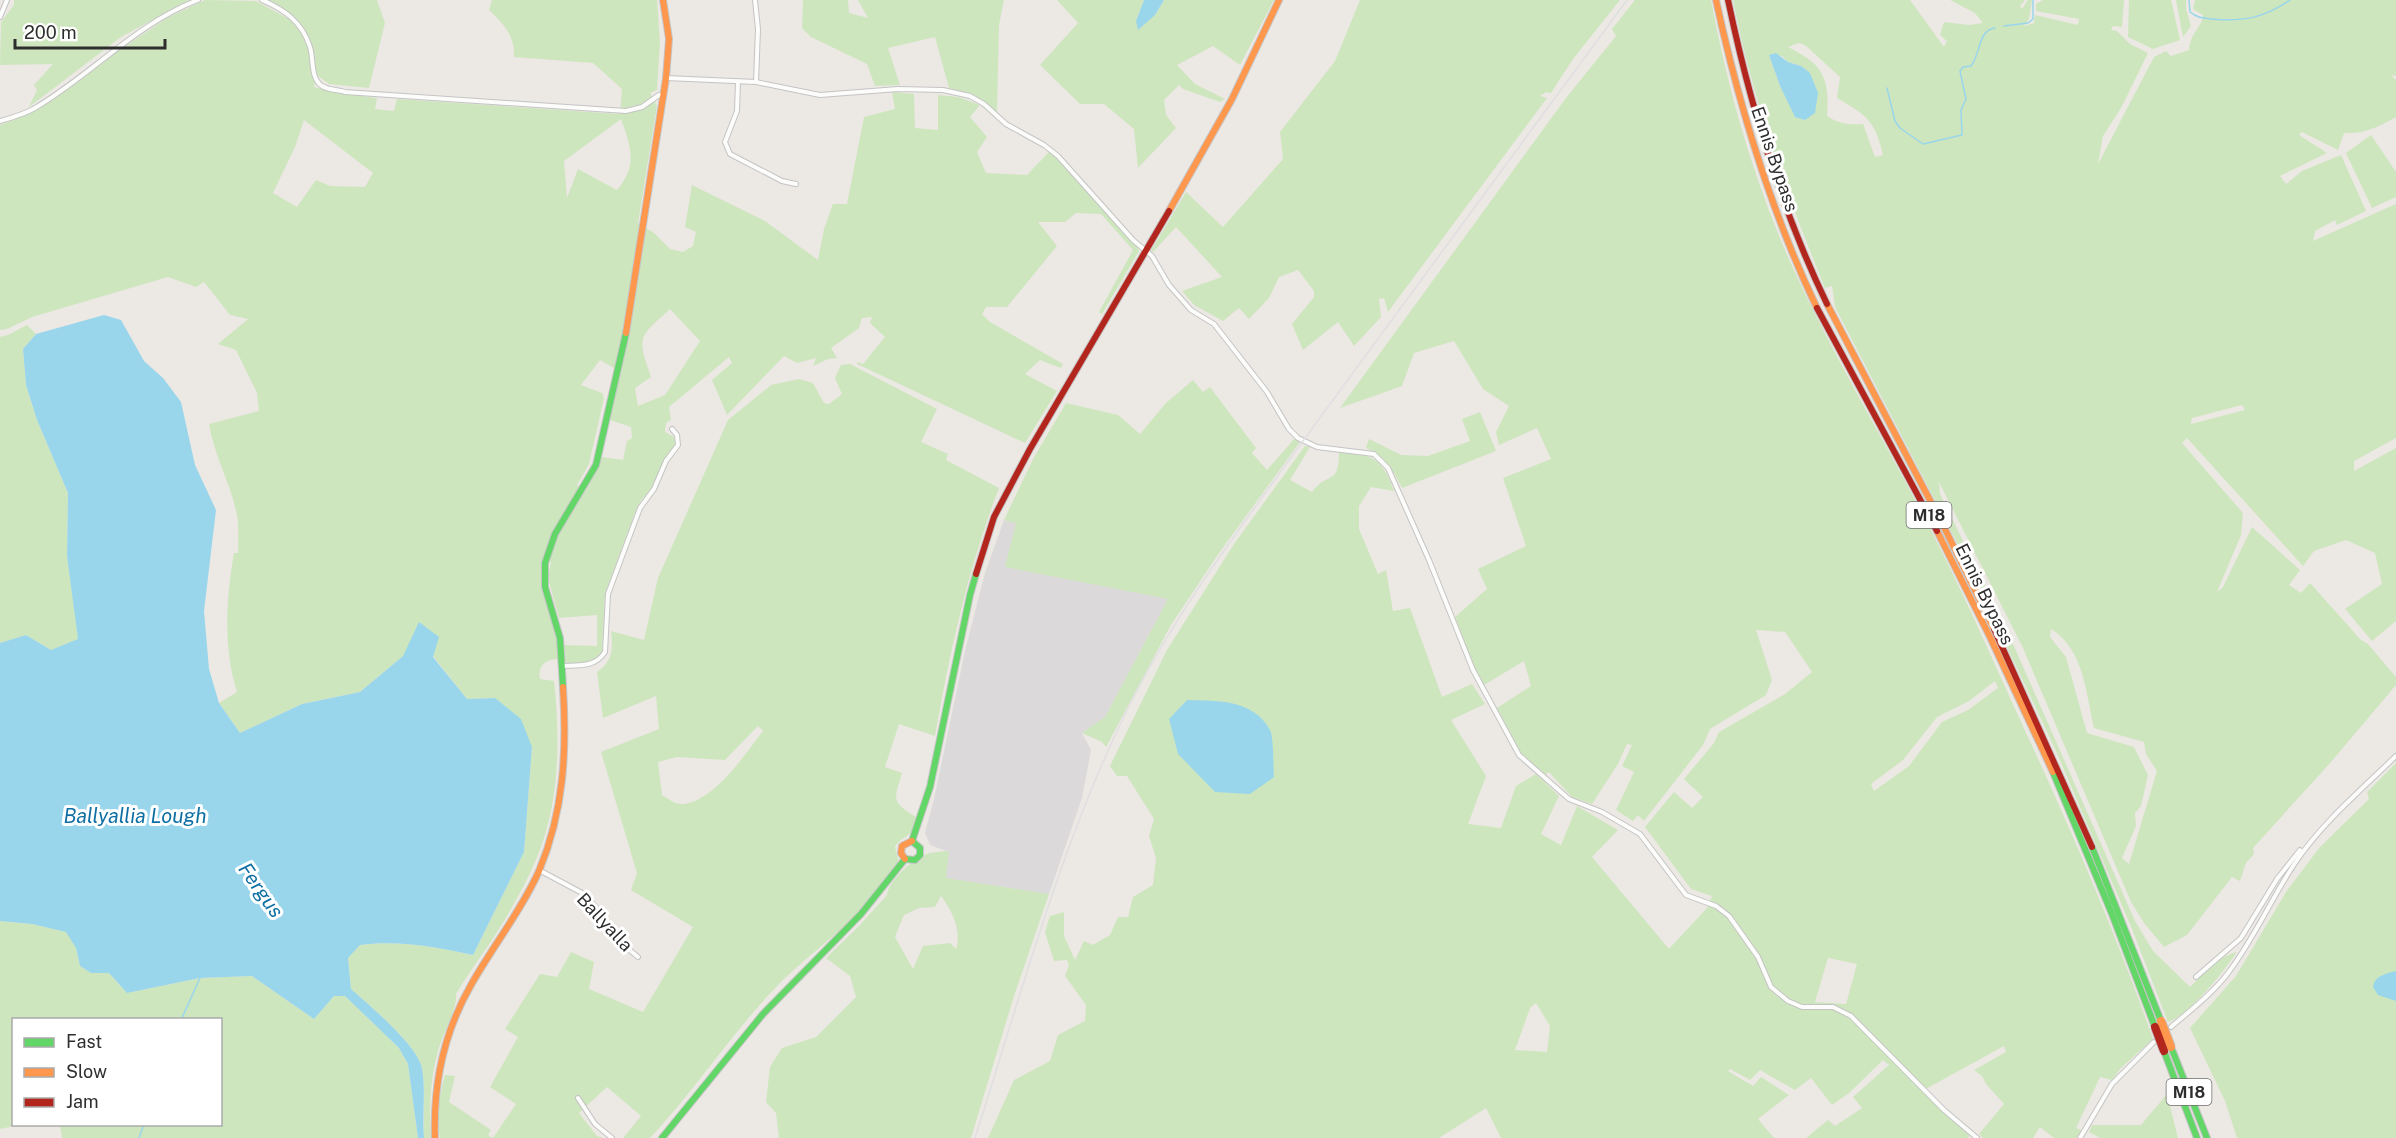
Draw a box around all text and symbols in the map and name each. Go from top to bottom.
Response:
scale bar [15,12,165,50]
text: 200 m [24,22,77,43]
street label: Ennis Bypass [1747,104,1803,214]
road number: M18 [1906,502,1952,528]
street label: Ennis Bypass [1951,540,2019,648]
water label: Ballyallia Lough [63,804,207,828]
water label: Fergus [233,858,289,922]
street label: Ballyalla [573,888,637,956]
legend [12,1018,222,1126]
text: Fast [66,1031,102,1052]
text: Slow [66,1061,107,1082]
road number: M18 [2166,1079,2212,1105]
text: Jam [66,1091,99,1112]

